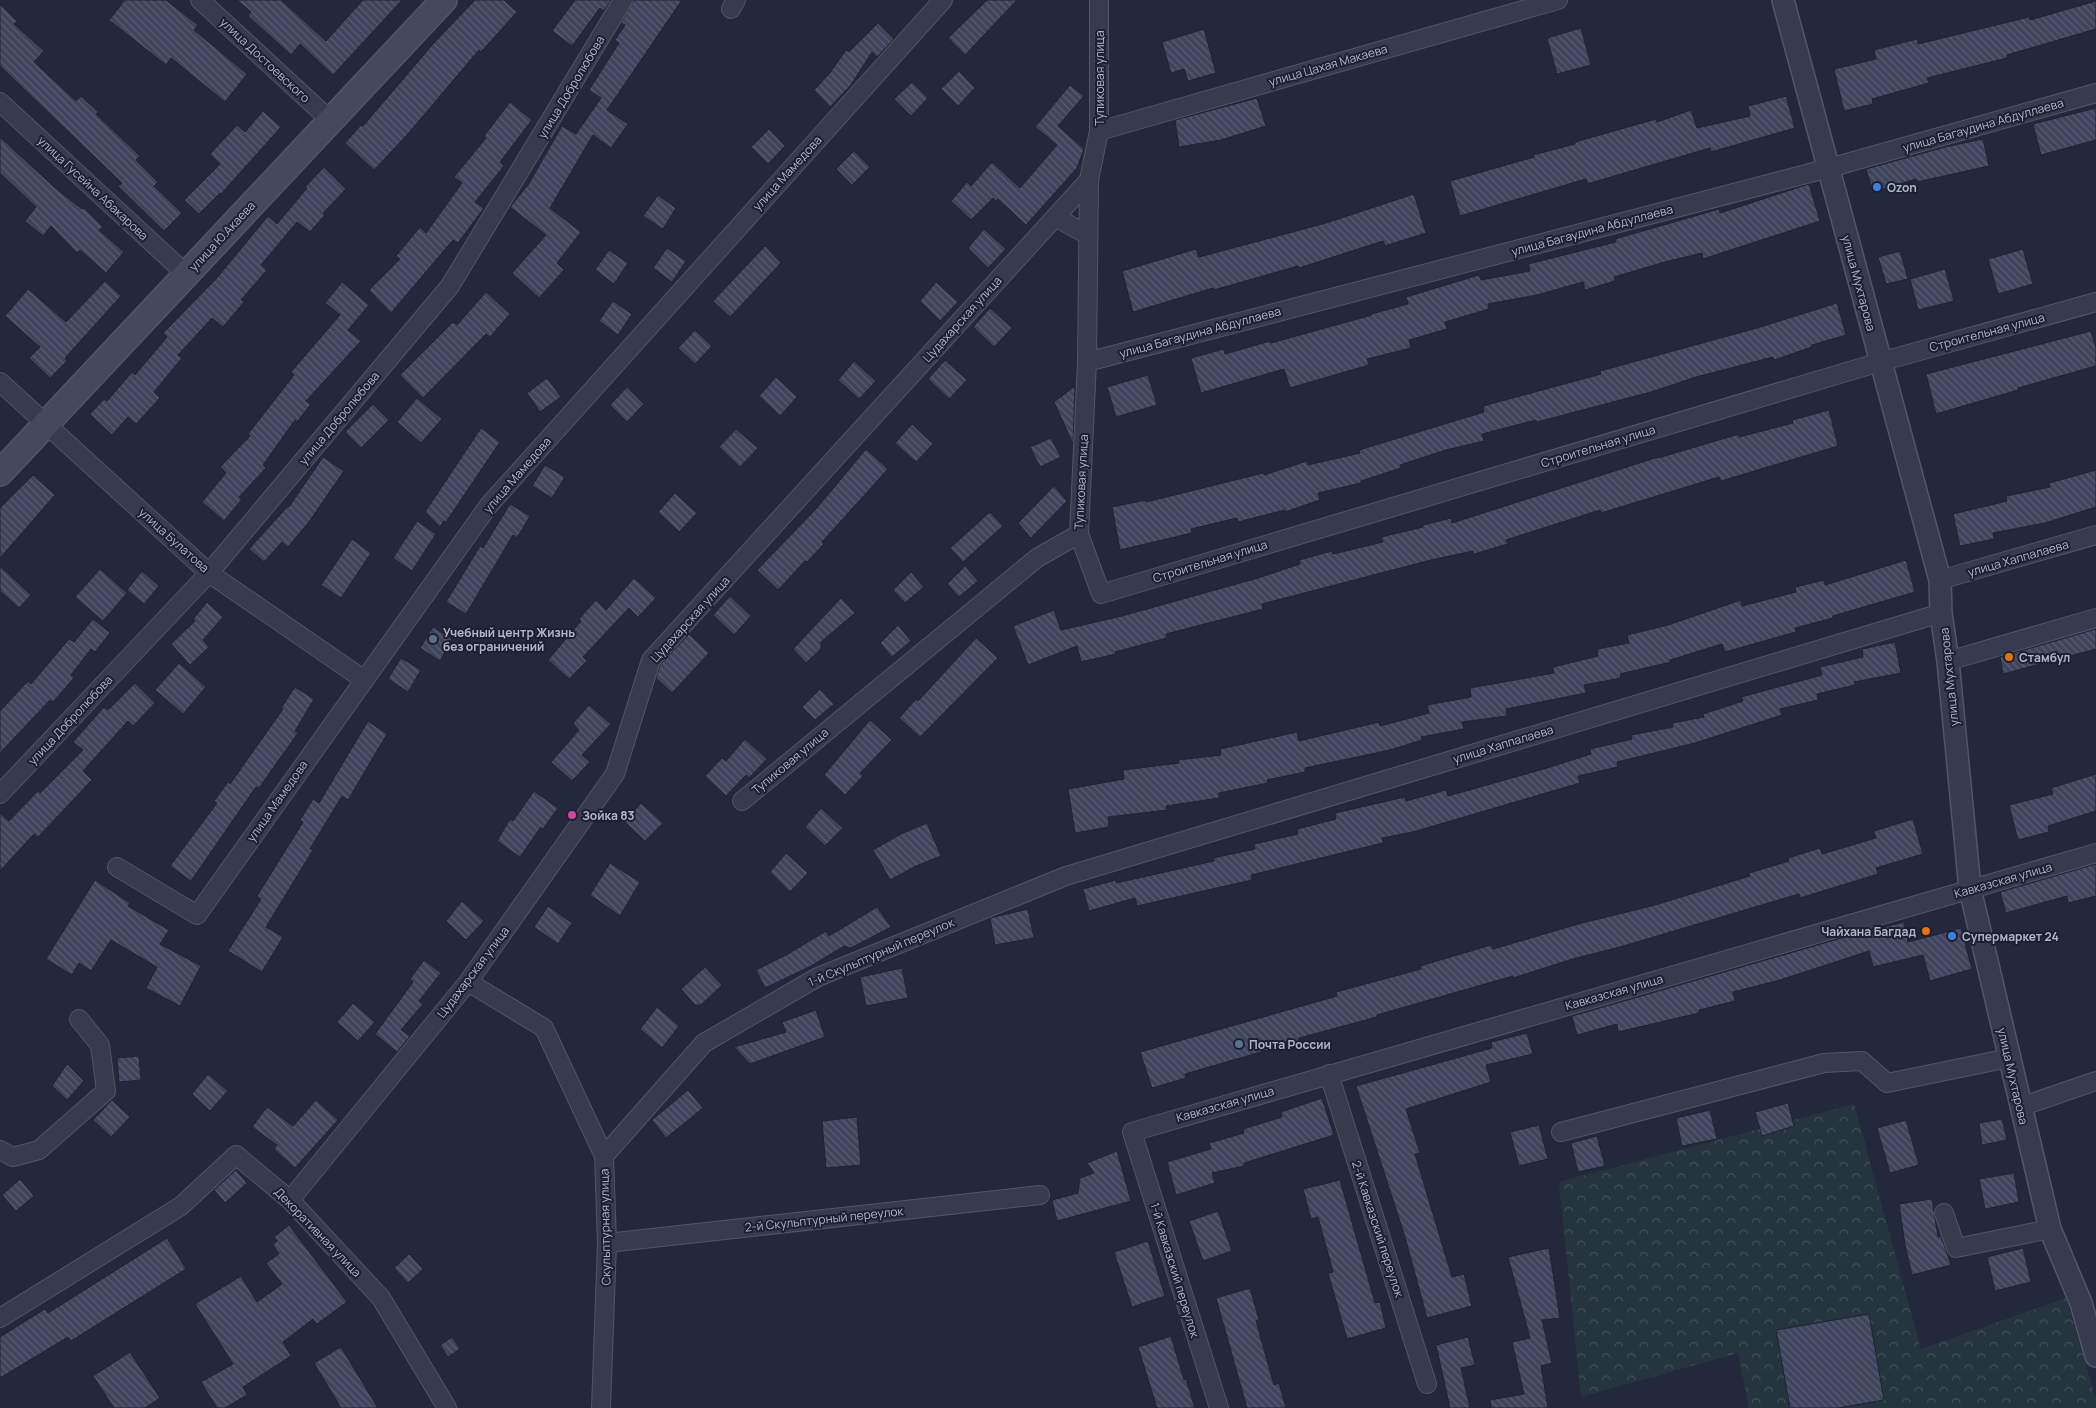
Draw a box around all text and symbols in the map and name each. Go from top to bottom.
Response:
street label: улица Достоевского [216,14,314,106]
street label: Тупиковая улица [1091,30,1108,126]
street label: улица Добролюбова [534,32,608,142]
street label: улица Цахая Макаева [1267,40,1389,90]
street label: улица Багаудина Абдуллаева [1901,94,2065,156]
street label: улица Гусейна Абакарова [34,132,152,244]
street label: улица Мамедова [749,132,825,214]
place label: Ozon [1887,179,1917,196]
marker: Ozon [1871,181,1883,193]
street label: улица Ю.Акаева [185,197,259,275]
street label: улица Багаудина Абдуллаева [1509,200,1675,260]
street label: улица Мухтарова [1838,233,1880,333]
street label: Цудахарская улица [919,272,1005,366]
street label: улица Багаудина Абдуллаева [1117,302,1283,362]
street label: Строительная улица [1928,308,2046,356]
street label: улица Добролюбова [295,368,383,468]
street label: Строительная улица [1539,421,1657,471]
street label: улица Мамедова [479,433,555,517]
street label: Тупиковая улица [1070,434,1092,530]
street label: улица Булатова [135,504,213,576]
street label: улица Хаппалаева [1966,535,2070,581]
street label: Строительная улица [1151,536,1269,586]
street label: Цудахарская улица [647,572,733,666]
place label: Учебный центр Жизнь без ограничений [443,624,575,655]
street label: улица Мухтарова [1935,627,1963,727]
marker: Учебный центр Жизнь без ограничений [427,633,439,645]
place label: Стамбул [2019,649,2070,666]
marker: Стамбул [2003,651,2015,663]
street label: улица Добролюбова [24,671,116,769]
street label: улица Хаппалаева [1451,721,1555,767]
street label: Тупиковая улица [748,724,832,798]
street label: улица Мамедова [243,757,311,845]
place label: Зойка 83 [582,807,635,824]
marker: Зойка 83 [566,809,578,821]
street label: Кавказская улица [1952,858,2054,902]
street label: 1-й Скульптурный переулок [805,913,958,991]
street label: Цудахарская улица [433,923,513,1021]
place label: Чайхана Багдад [1821,923,1916,940]
marker: Чайхана Багдад [1920,925,1932,937]
place label: Супермаркет 24 [1962,928,2059,945]
marker: Супермаркет 24 [1946,930,1958,942]
street label: Кавказская улица [1563,970,1665,1014]
street label: улица Мухтарова [1994,1026,2032,1126]
place label: Почта России [1249,1036,1331,1053]
marker: Почта России [1233,1038,1245,1050]
street label: Кавказская улица [1174,1082,1276,1126]
street label: 2-й Кавказский переулок [1348,1159,1408,1300]
street label: Скульптурная улица [595,1169,615,1285]
street label: Декоративная улица [271,1183,365,1281]
street label: 1-й Кавказский переулок [1146,1200,1204,1341]
street label: 2-й Скульптурный переулок [744,1202,905,1236]

